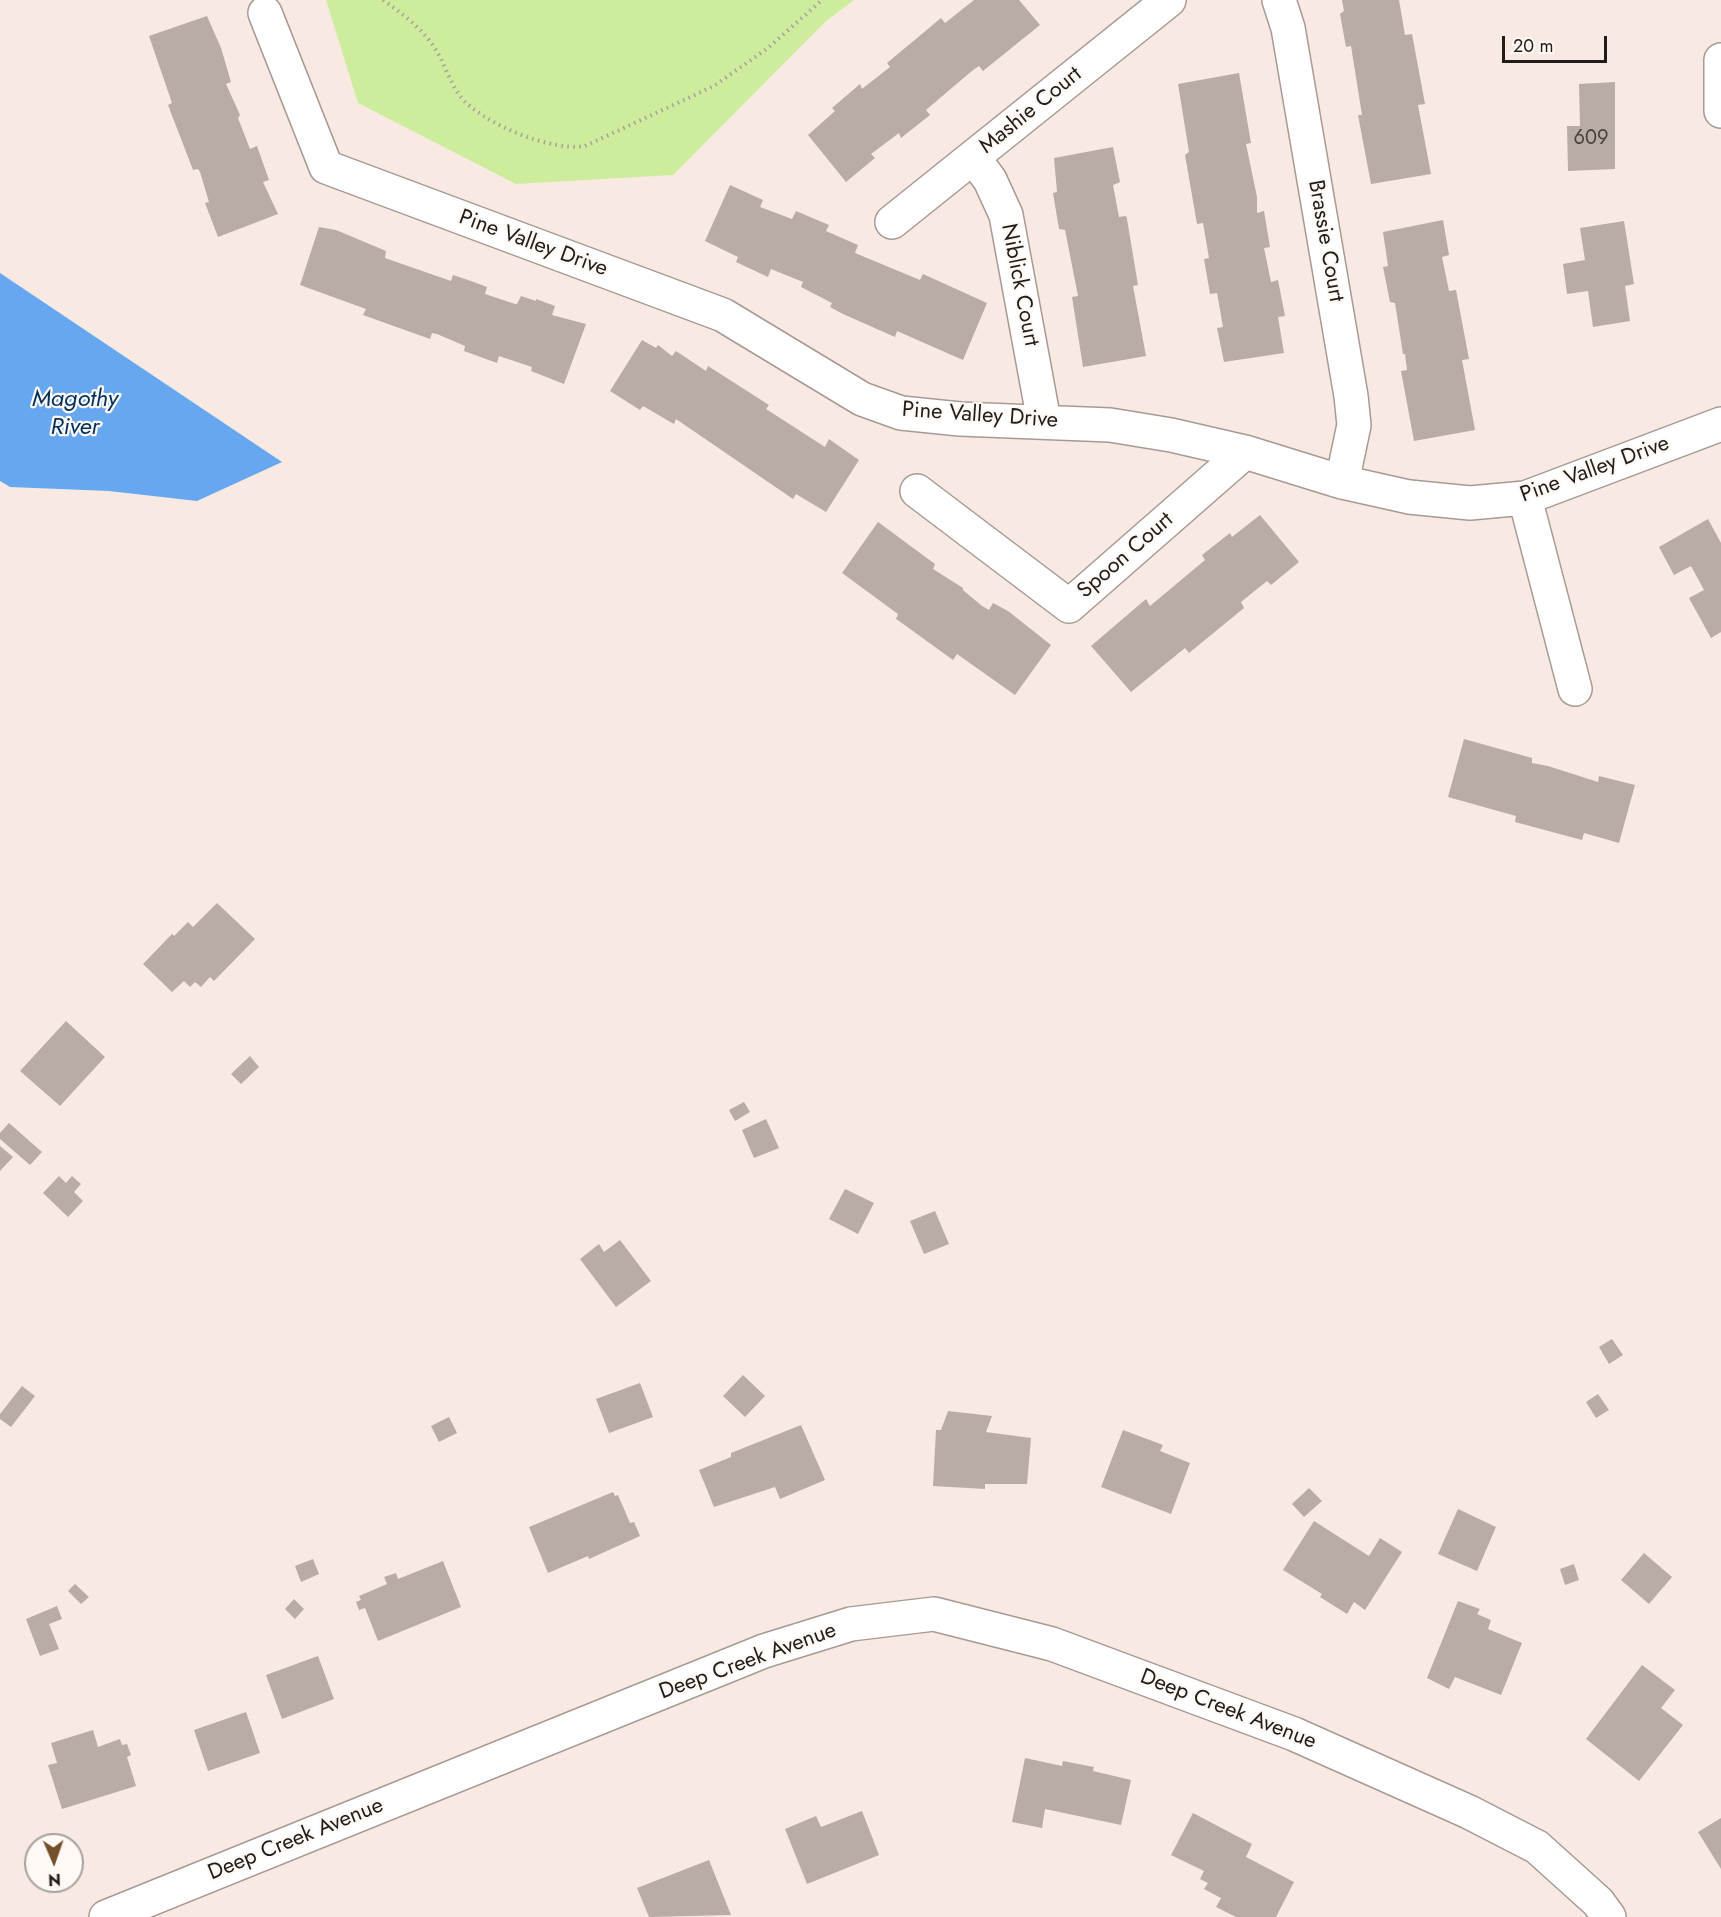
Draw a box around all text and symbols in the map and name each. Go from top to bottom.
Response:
scale bar [1505,24,1610,62]
text: 20 m [1513,33,1553,59]
street label: Mashie Court [975,62,1087,160]
house number: 609 [1573,127,1609,151]
street label: Brassie Court [1301,178,1349,304]
street label: Pine Valley Drive [455,205,611,283]
street label: Niblick Court [994,221,1044,349]
water label: Magothy River [32,386,118,442]
street label: Pine Valley Drive [901,397,1059,435]
street label: Pine Valley Drive [1517,431,1673,509]
street label: Spoon Court [1073,507,1179,605]
street label: Deep Creek Avenue [656,1618,840,1706]
street label: Deep Creek Avenue [1136,1664,1320,1756]
street label: Deep Creek Avenue [205,1793,387,1887]
north arrow [24,1833,84,1893]
text: N [48,1868,61,1891]

